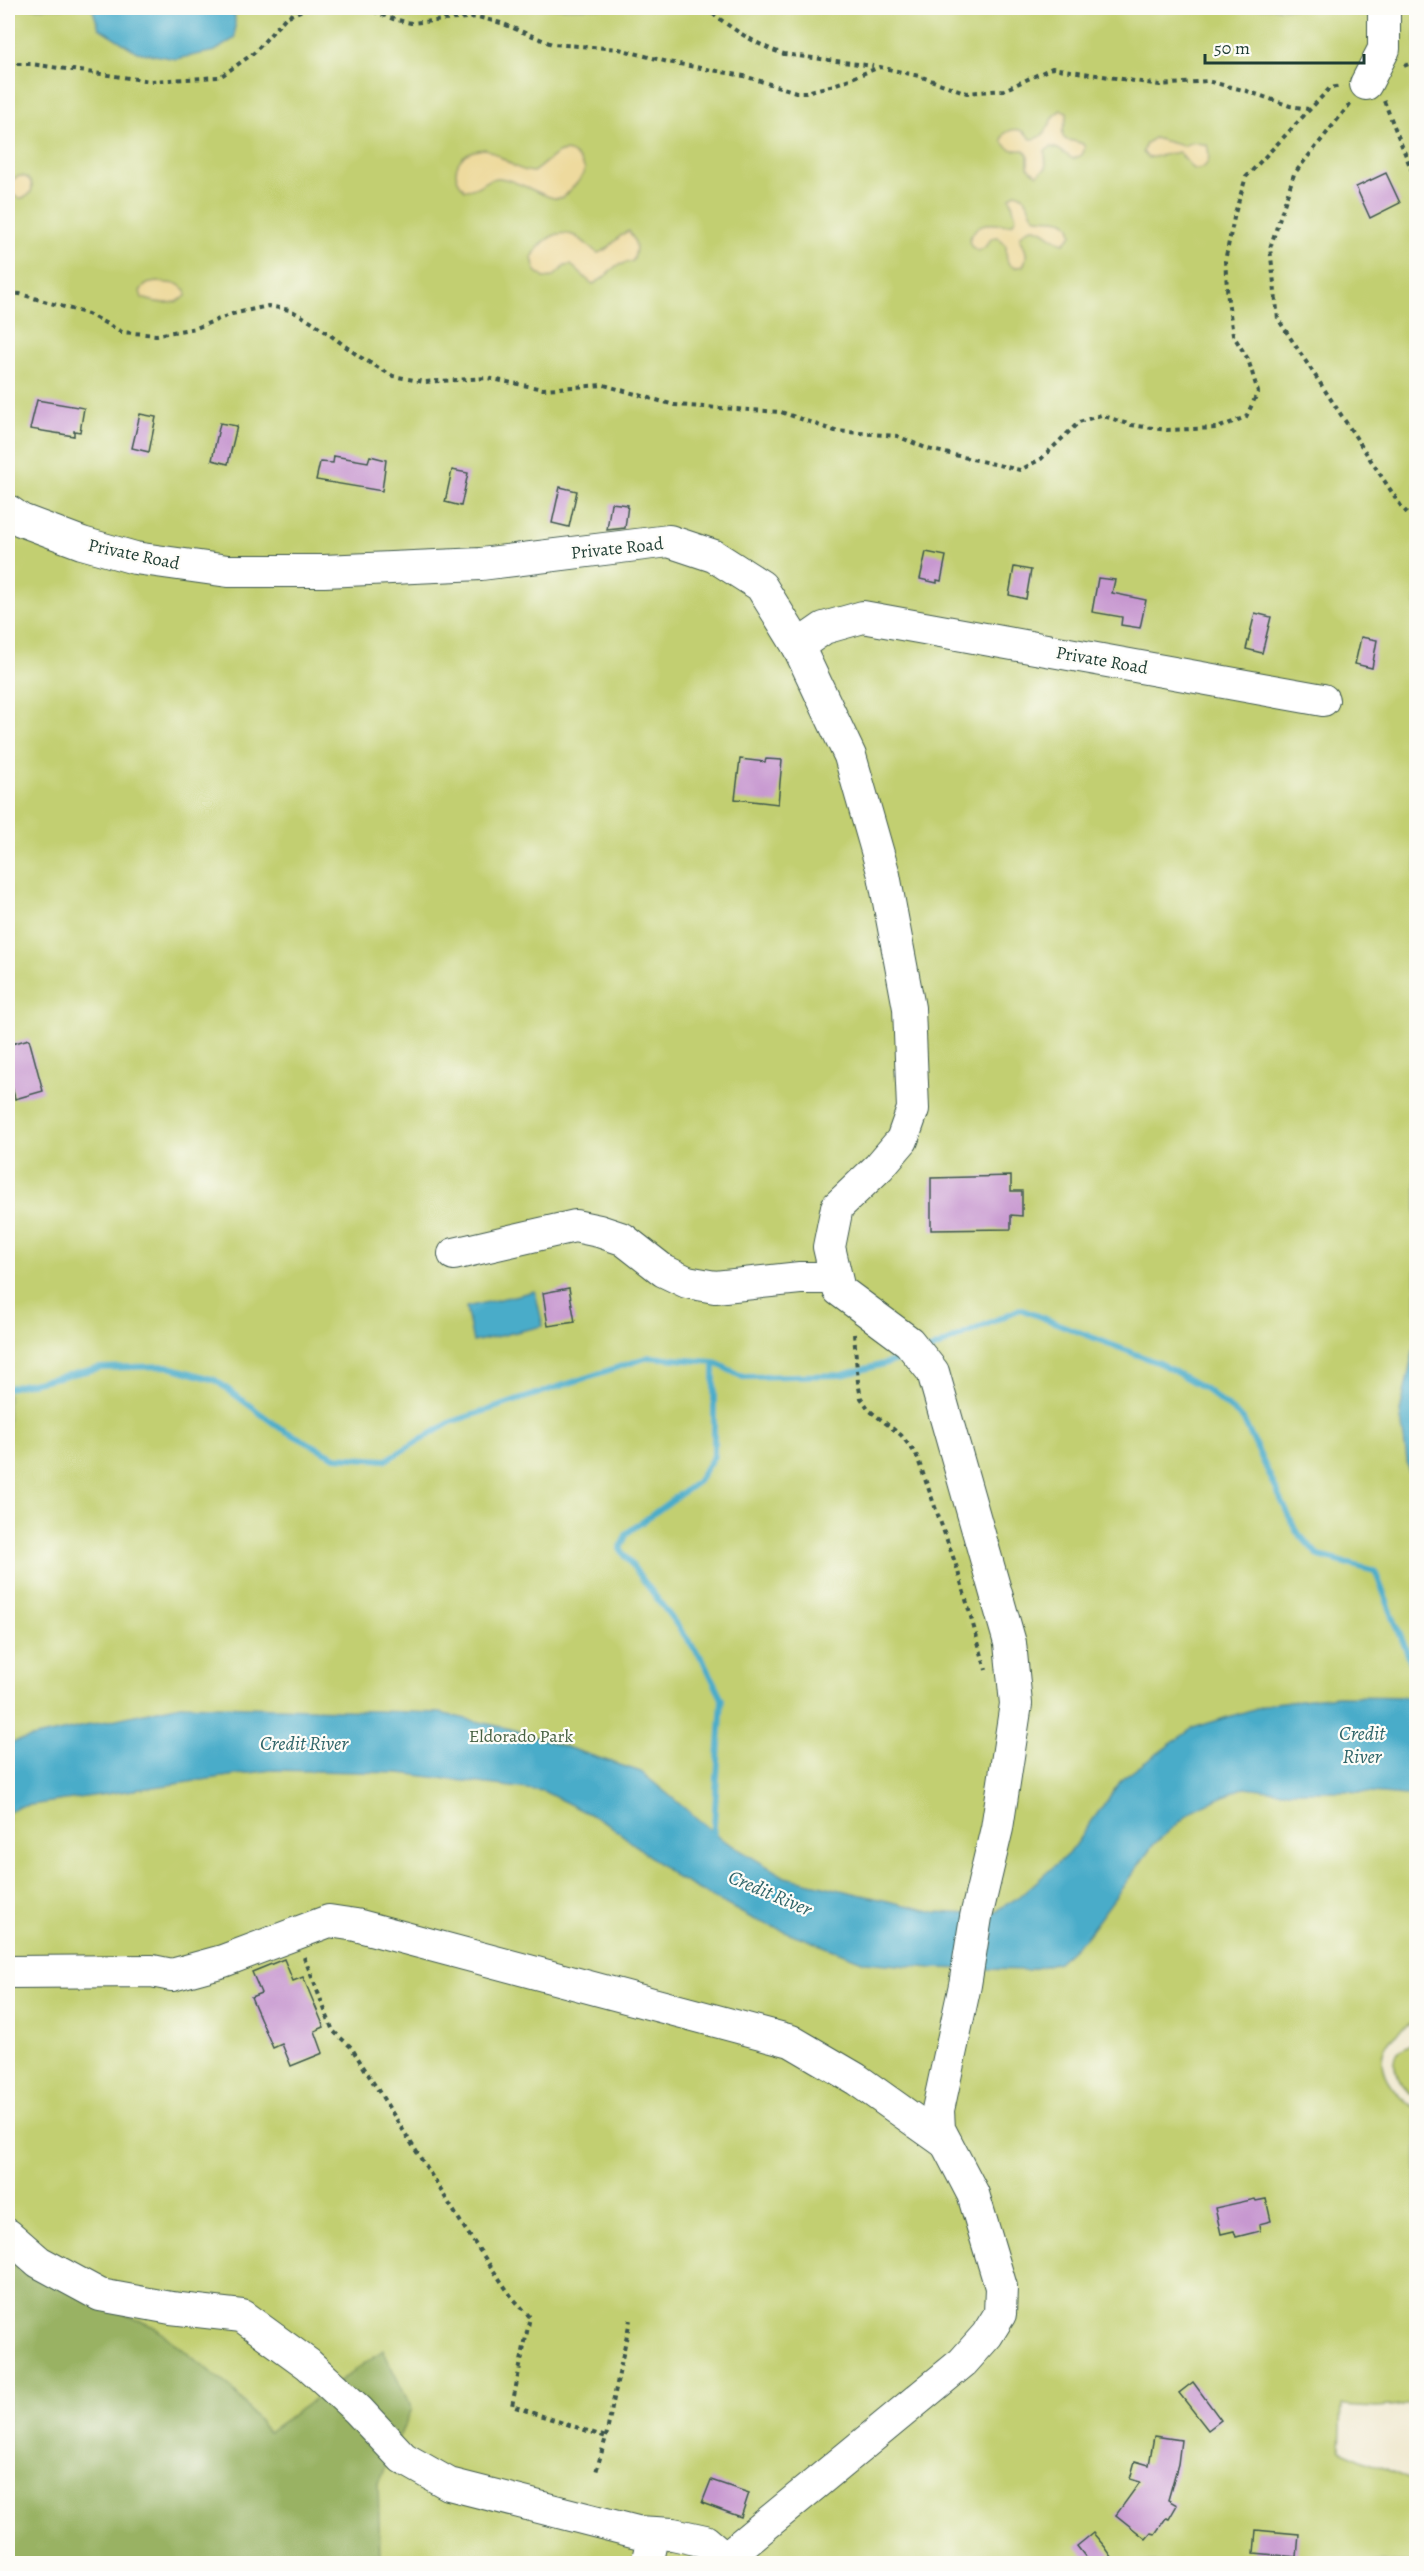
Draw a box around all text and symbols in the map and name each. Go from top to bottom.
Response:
scale bar [1205,27,1364,65]
text: 50 m [1214,36,1250,60]
street label: Private Road [570,531,665,565]
street label: Private Road [86,533,182,575]
street label: Private Road [1054,640,1150,680]
water label: Credit River [1339,1720,1386,1770]
park label: Eldorado Park [469,1724,573,1748]
water label: Credit River [260,1730,349,1757]
water label: Credit River [724,1863,817,1923]

